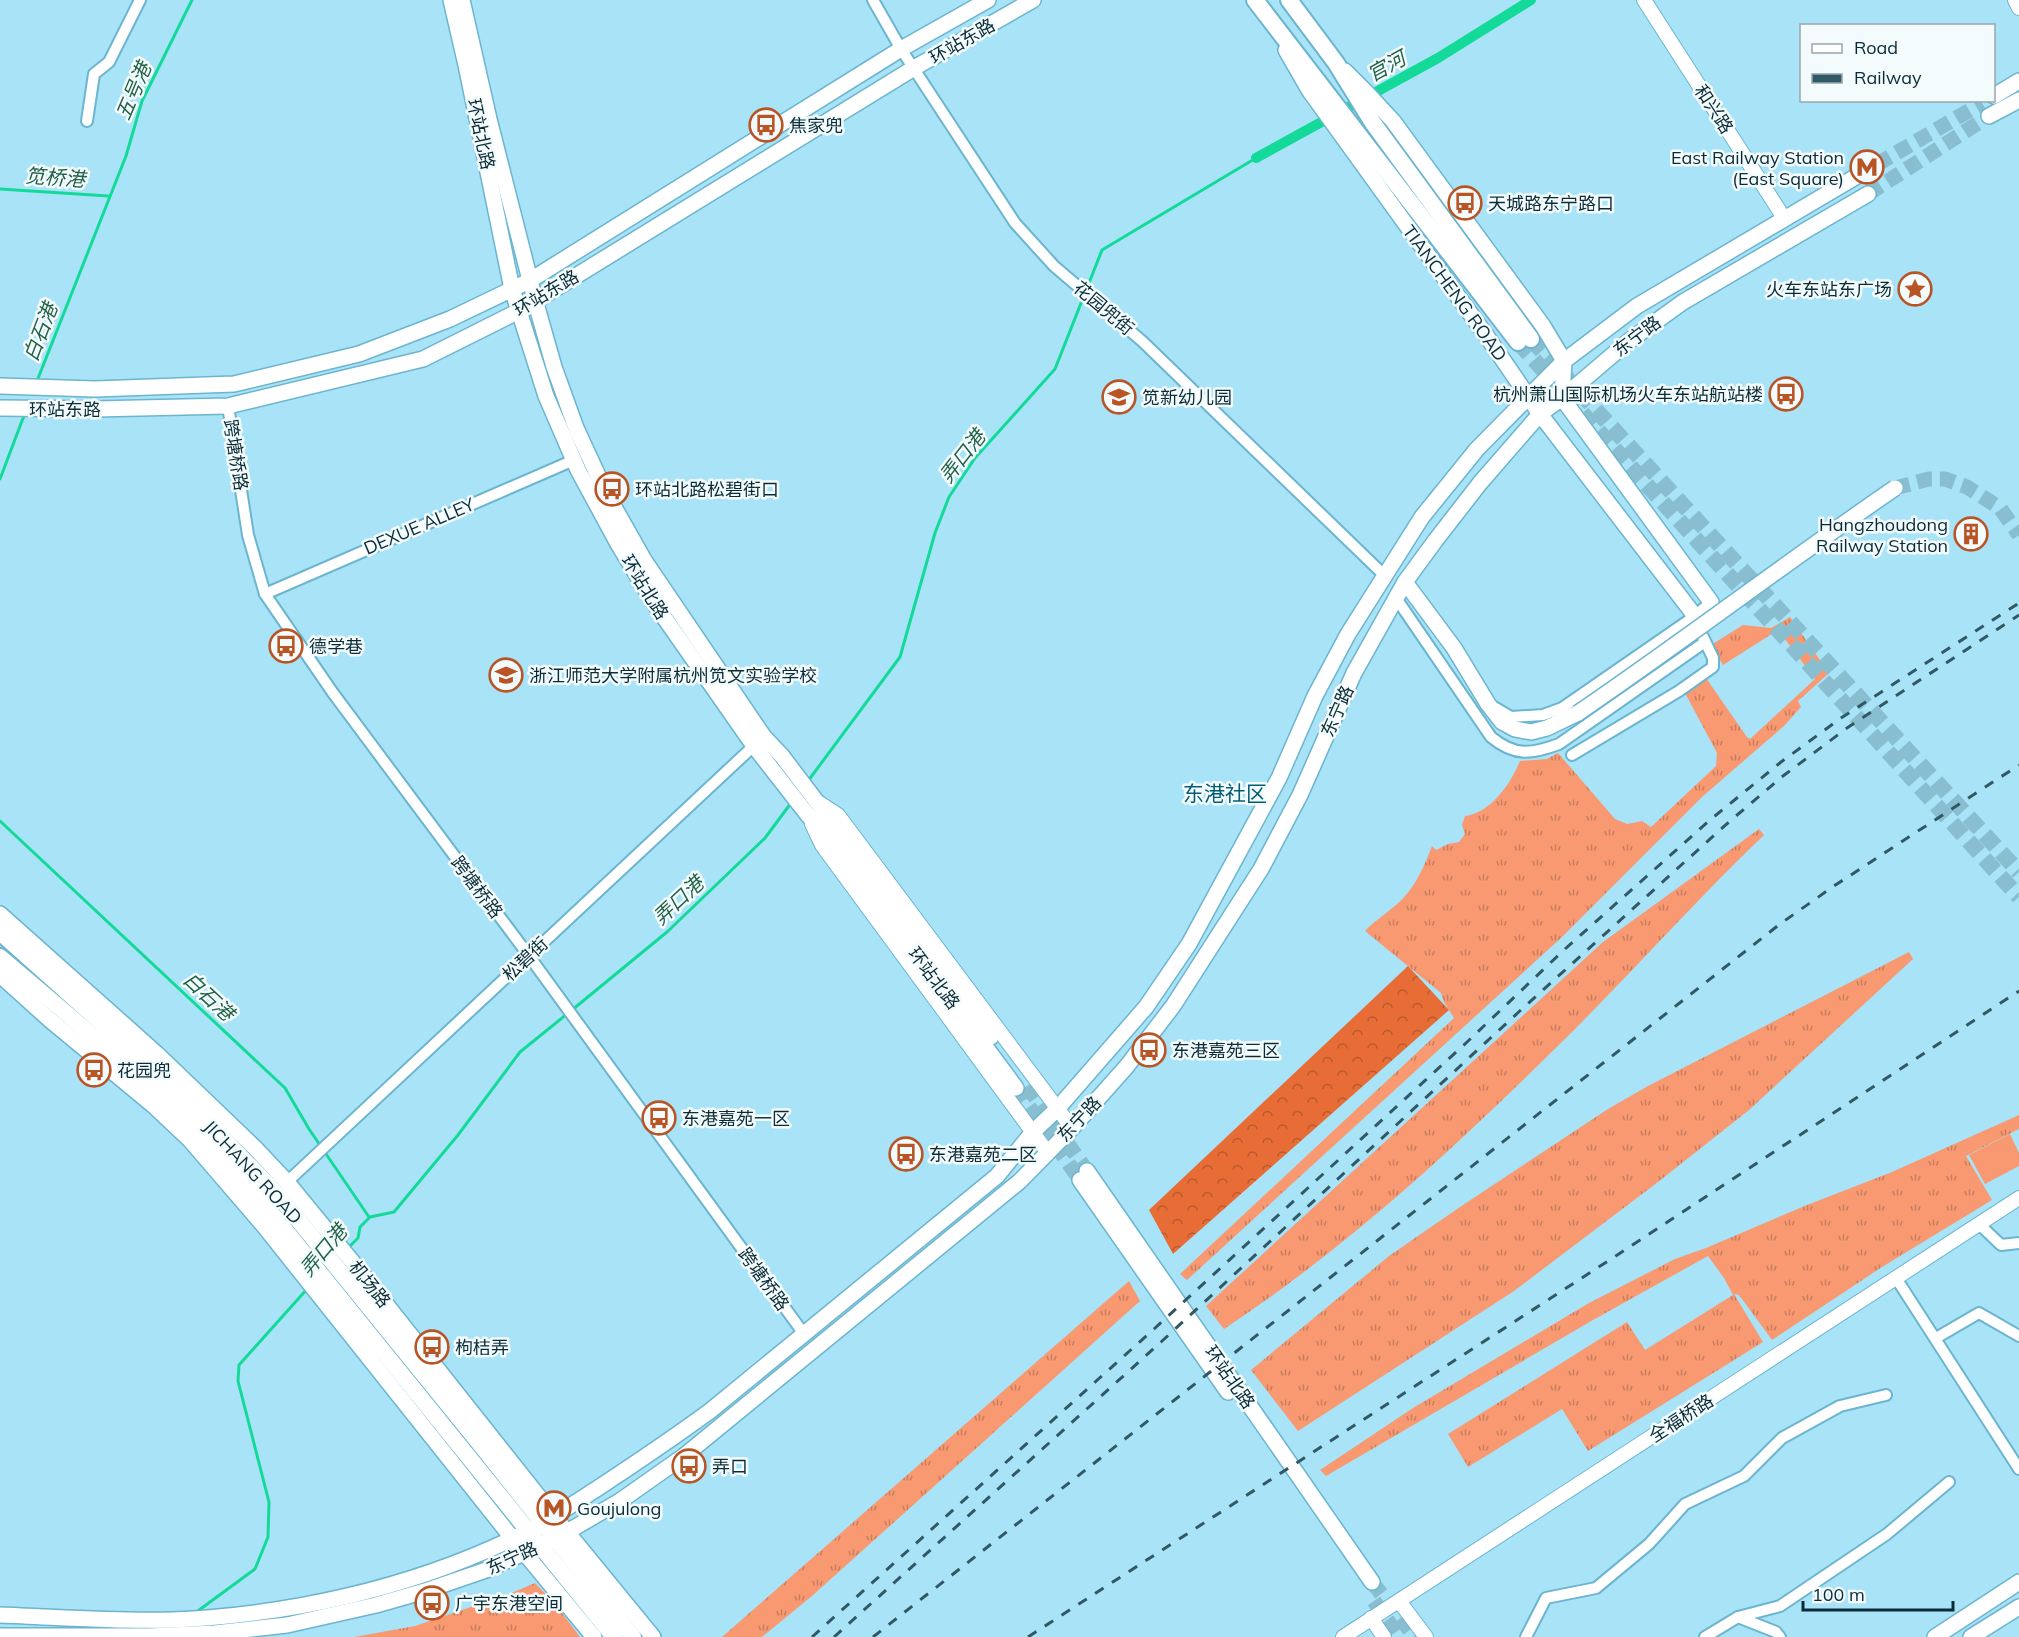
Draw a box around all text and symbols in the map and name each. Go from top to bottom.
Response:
street label: 环站东路 [925,13,999,69]
legend [1800,24,1995,102]
text: Road [1854,36,1898,59]
water label: 官河 [1362,43,1413,87]
water label: 五号港 [110,56,157,123]
text: Railway [1854,66,1922,89]
street label: 和兴路 [1690,80,1738,138]
street label: 环站北路 [462,96,500,172]
bus stop icon: 焦家兜 [748,107,784,143]
place label: 焦家兜 [789,114,843,137]
place label: East Railway Station (East Square) [1671,146,1844,190]
metro station icon: East Railway Station (East Square) [1849,149,1885,185]
water label: 笕桥港 [24,162,89,192]
bus stop icon: 天城路东宁路口 [1447,185,1483,221]
place label: 天城路东宁路口 [1488,192,1614,215]
street label: TIANCHENG ROAD [1398,220,1512,366]
street label: 环站东路 [509,265,583,321]
place icon: 火车东站东广场 [1897,271,1933,307]
street label: 花园兜街 [1069,276,1139,340]
place label: 火车东站东广场 [1766,278,1892,301]
water label: 白石港 [18,297,63,364]
street label: 东宁路 [1609,311,1665,361]
bus stop icon: 杭州萧山国际机场火车东站航站楼 [1768,376,1804,412]
school or university icon: 笕新幼儿园 [1101,379,1137,415]
place label: 杭州萧山国际机场火车东站航站楼 [1493,383,1763,406]
place label: 笕新幼儿园 [1142,386,1232,409]
street label: 环站东路 [29,398,101,421]
street label: 跨塘桥路 [219,418,253,492]
water label: 弄口港 [934,422,992,487]
bus stop icon: 环站北路松碧街口 [594,471,630,507]
place label: 环站北路松碧街口 [635,478,779,501]
street label: DEXUE ALLEY [360,492,479,560]
place label: Hangzhoudong Railway Station [1816,513,1948,557]
building icon: Hangzhoudong Railway Station [1953,516,1989,552]
street label: 环站北路 [616,550,674,624]
bus stop icon: 德学巷 [268,628,304,664]
place label: 德学巷 [309,635,363,658]
school or university icon: 浙江师范大学附属杭州笕文实验学校 [488,657,524,693]
place label: 浙江师范大学附属杭州笕文实验学校 [529,664,817,687]
street label: 东宁路 [1316,682,1358,740]
district label: 东港社区 [1183,780,1267,806]
street label: 跨塘桥路 [446,851,508,923]
water label: 弄口港 [648,868,711,930]
street label: 松碧街 [497,932,553,986]
street label: 环站北路 [903,942,965,1014]
water label: 白石港 [179,966,242,1028]
bus stop icon: 东港嘉苑三区 [1131,1032,1167,1068]
place label: 东港嘉苑三区 [1172,1039,1280,1062]
bus stop icon: 花园兜 [76,1052,112,1088]
place label: 花园兜 [117,1059,171,1082]
street label: 东宁路 [1052,1091,1106,1147]
bus stop icon: 东港嘉苑一区 [641,1100,677,1136]
place label: 东港嘉苑一区 [682,1107,790,1130]
street label: JICHANG ROAD [199,1115,307,1229]
bus stop icon: 东港嘉苑二区 [888,1136,924,1172]
place label: 东港嘉苑二区 [929,1143,1037,1166]
water label: 弄口港 [294,1217,354,1281]
street label: 跨塘桥路 [734,1243,794,1315]
street label: 机场路 [344,1256,396,1312]
bus stop icon: 枸桔弄 [414,1329,450,1365]
place label: 枸桔弄 [455,1336,509,1359]
street label: 环站北路 [1200,1341,1260,1413]
street label: 全福桥路 [1645,1389,1717,1447]
bus stop icon: 弄口 [671,1448,707,1484]
place label: 弄口 [712,1455,748,1478]
metro station icon: Goujulong [536,1490,572,1526]
place label: Goujulong [577,1497,661,1520]
street label: 东宁路 [483,1537,541,1579]
scale bar [1803,1574,1953,1612]
text: 100 m [1812,1583,1865,1606]
bus stop icon: 广宇东港空间 [414,1585,450,1621]
place label: 广宇东港空间 [455,1592,563,1615]

